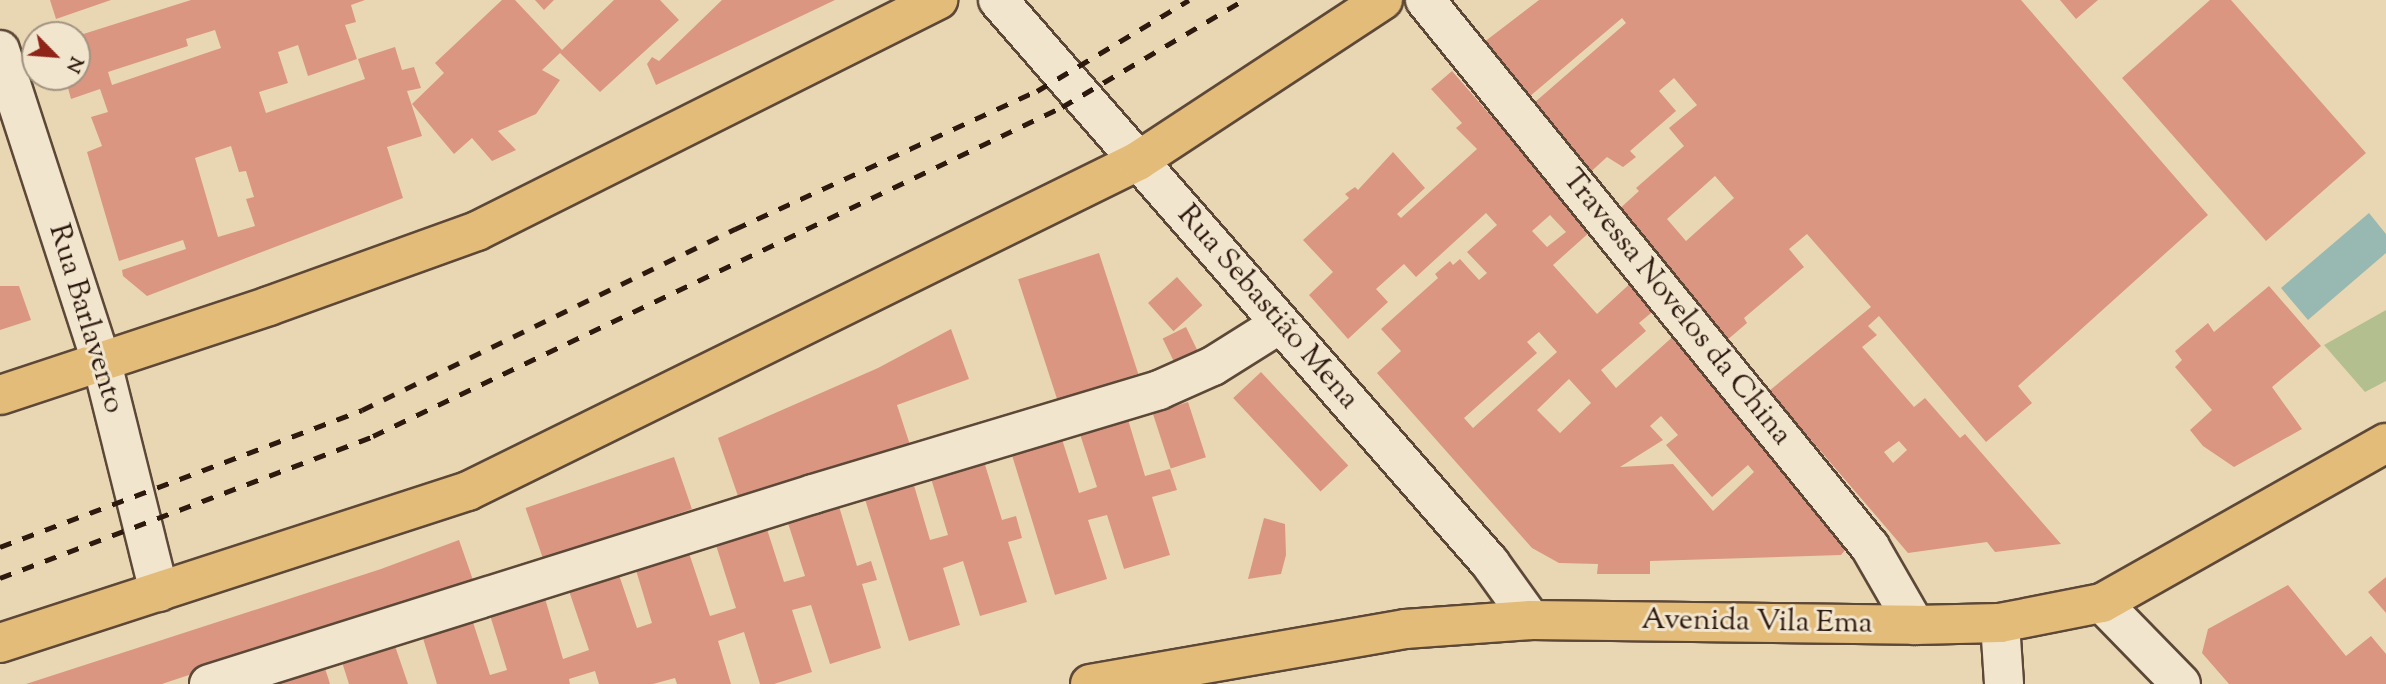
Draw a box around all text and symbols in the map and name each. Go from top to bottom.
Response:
north arrow [21,21,91,91]
text: N [58,52,89,77]
street label: Travessa Novelos da China [1553,163,1799,453]
street label: Rua Sebastião Mena [1168,198,1366,418]
street label: Rua Barlavento [39,220,131,418]
street label: Avenida Vila Ema [1641,603,1873,643]

